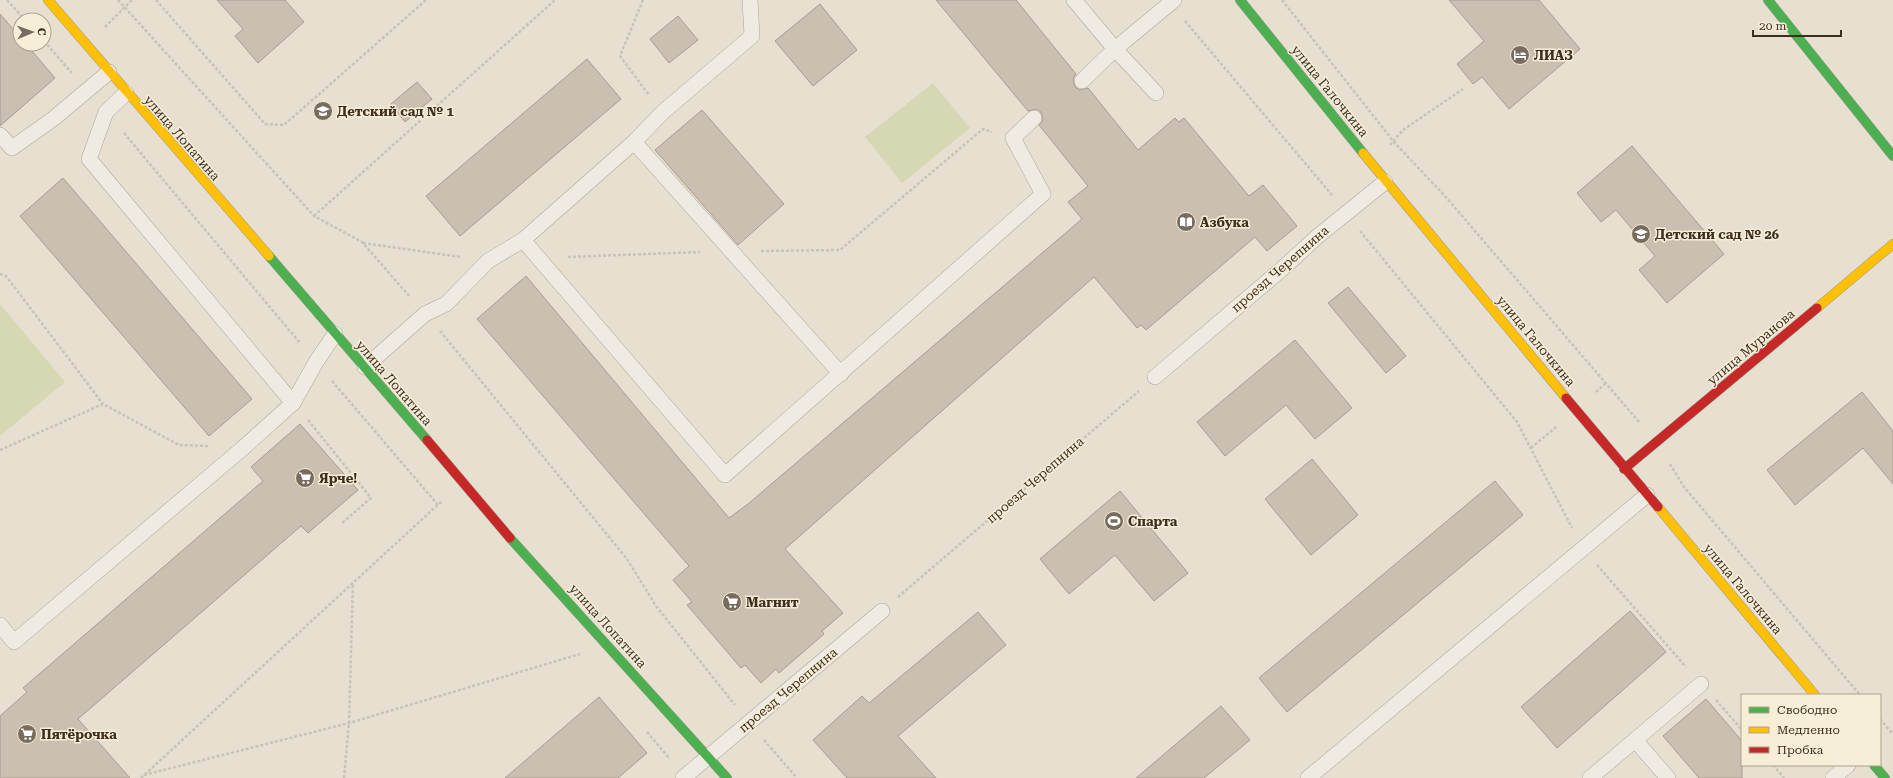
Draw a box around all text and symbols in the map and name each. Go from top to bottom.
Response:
north arrow [12,12,52,52]
scale bar [1753,12,1841,38]
text: 20 m [1759,19,1786,33]
text: С [35,28,48,36]
street label: улица Галочкина [1288,42,1372,140]
hotel icon: ЛИАЗ [1509,44,1531,66]
place label: ЛИАЗ [1534,48,1573,63]
street label: улица Лопатина [141,92,223,184]
school or university icon: Детский сад № 1 [312,100,334,122]
place label: Детский сад № 1 [337,104,454,119]
library icon: Азбука [1175,211,1197,233]
place label: Азбука [1200,215,1249,230]
street label: проезд Черепнина [1228,223,1332,315]
school or university icon: Детский сад № 26 [1630,223,1652,245]
place label: Детский сад № 26 [1655,227,1779,242]
street label: улица Галочкина [1494,293,1578,389]
street label: улица Муранова [1704,306,1798,388]
street label: улица Лопатина [353,337,435,429]
street label: проезд Черепнина [983,434,1087,526]
supermarket icon: Ярче! [294,467,316,489]
place label: Ярче! [319,471,357,486]
sports icon: Спарта [1103,510,1125,532]
place label: Спарта [1128,514,1178,529]
street label: улица Галочкина [1701,541,1785,637]
street label: улица Лопатина [566,581,650,671]
supermarket icon: Магнит [721,591,743,613]
place label: Магнит [746,595,799,610]
street label: проезд Черепнина [736,644,840,736]
legend [1741,694,1881,766]
text: Свободно [1777,703,1837,717]
supermarket icon: Пятёрочка [16,723,38,745]
text: Медленно [1777,723,1840,737]
place label: Пятёрочка [41,727,117,742]
text: Пробка [1777,743,1824,757]

